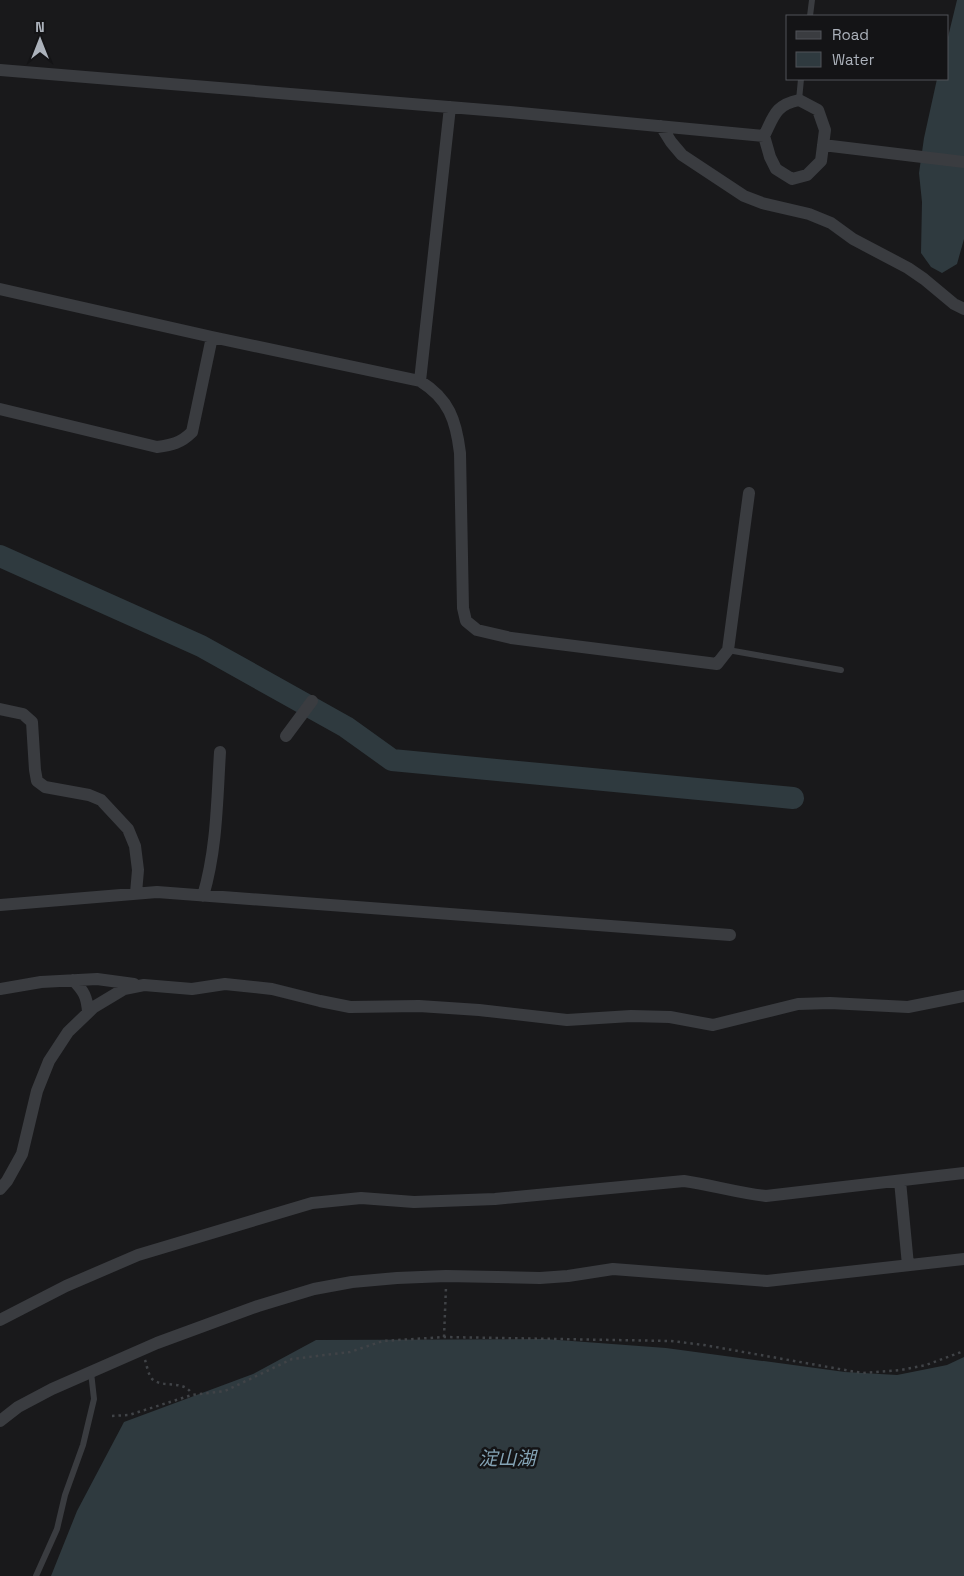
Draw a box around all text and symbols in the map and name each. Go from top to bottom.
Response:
north arrow [15,15,65,65]
legend [786,15,949,80]
text: N [35,18,45,36]
text: Road [832,25,869,44]
text: Water [832,50,875,69]
water label: 淀山湖 [478,1446,538,1471]

